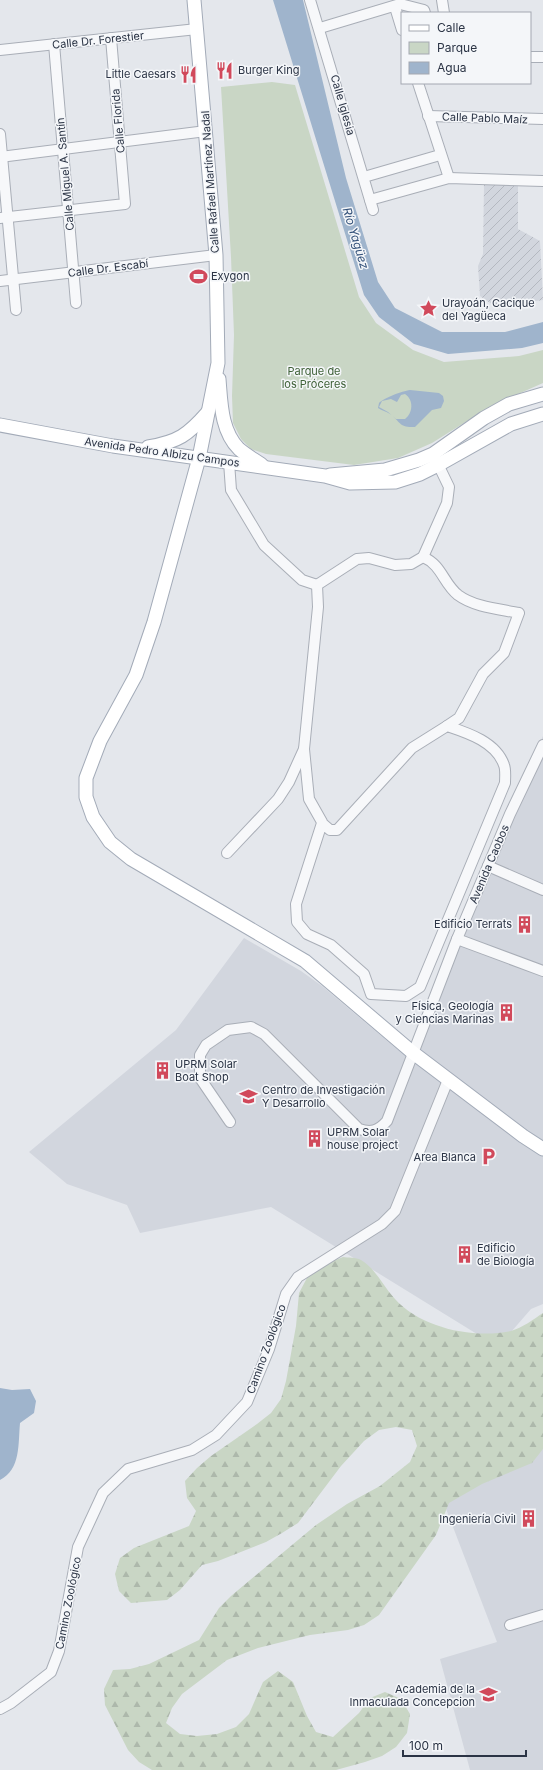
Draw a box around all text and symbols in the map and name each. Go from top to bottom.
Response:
legend [401,12,531,84]
text: Calle [437,20,465,35]
street label: Calle Dr. Forestier [51,28,145,52]
text: Parque [437,40,477,55]
restaurant icon: Burger King [215,60,235,80]
text: Agua [437,60,466,75]
place label: Burger King [238,63,300,77]
restaurant icon: Little Caesars [179,64,199,84]
place label: Little Caesars [105,67,176,81]
street label: Calle Iglesia [328,73,358,137]
street label: Calle Florida [108,88,128,154]
street label: Calle Rafael Martínez Nadal [198,110,222,254]
street label: Calle Pablo Maíz [442,110,528,126]
street label: Calle Miguel A. Santín [53,117,77,231]
water label: Río Yagüez [340,205,373,271]
street label: Calle Dr. Escabí [67,256,149,280]
sports icon: Exygon [188,266,208,286]
place label: Exygon [211,269,249,283]
place label: Urayoán, Cacique del Yagüeca [442,296,535,323]
place icon: Urayoán, Cacique del Yagüeca [419,299,439,319]
park label: Parque de los Próceres [282,364,346,391]
street label: Avenida Pedro Albizu Campos [84,434,241,470]
street label: Avenida Caobos [466,822,512,906]
building icon: Edificio Terrats [515,914,535,934]
place label: Edificio Terrats [434,917,512,931]
place label: Física, Geología y Ciencias Marinas [396,999,494,1026]
building icon: Física, Geología y Ciencias Marinas [497,1002,517,1022]
place label: UPRM Solar Boat Shop [175,1057,237,1084]
building icon: UPRM Solar Boat Shop [152,1060,172,1080]
place label: Centro de Investigación Y Desarrollo [262,1083,385,1110]
school or university icon: Centro de Investigación Y Desarrollo [239,1086,259,1106]
place label: UPRM Solar house project [327,1125,399,1152]
building icon: UPRM Solar house project [304,1128,324,1148]
parking icon: Area Blanca [479,1147,499,1167]
place label: Area Blanca [414,1150,476,1164]
place label: Edificio de Biología [477,1241,535,1268]
building icon: Edificio de Biología [454,1244,474,1264]
street label: Camino Zoológico [243,1302,289,1396]
building icon: Ingeniería Civil [519,1509,539,1529]
place label: Ingeniería Civil [439,1512,516,1526]
street label: Camino Zoológico [52,1555,84,1651]
place label: Academia de la Inmaculada Concepcion [349,1682,475,1709]
school or university icon: Academia de la Inmaculada Concepcion [478,1685,498,1705]
scale bar [403,1732,526,1758]
text: 100 m [409,1738,443,1753]

